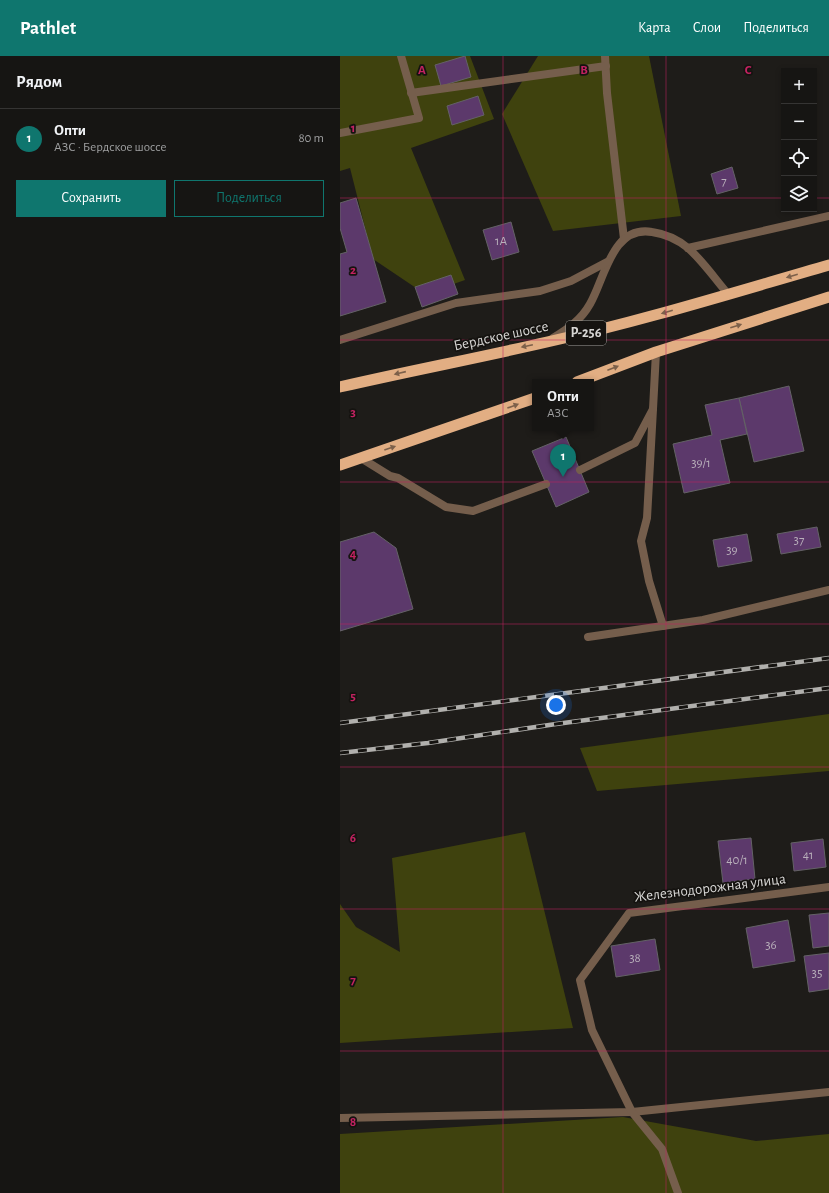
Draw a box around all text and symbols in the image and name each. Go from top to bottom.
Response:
text: Pathlet [20,19,76,38]
text: Карта [638,21,671,35]
text: Слои [693,21,721,35]
text: Поделиться [743,21,809,35]
text: A [418,64,426,77]
text: B [580,64,588,77]
text: C [745,64,752,77]
map controls [781,68,817,212]
button: + [781,68,817,104]
text: Рядом [16,73,62,90]
button: − [781,104,817,140]
text: 1 [351,122,355,135]
text: Опти [54,123,86,138]
text: 1 [27,132,31,145]
text: 80 m [298,132,324,145]
button: locate [781,140,817,176]
text: АЗС · Бердское шоссе [54,141,167,154]
house number: 7 [721,175,727,188]
button: layers [781,176,817,212]
button: Сохранить [16,180,166,217]
button: Поделиться [174,180,324,217]
house number: 1А [495,235,507,248]
text: 2 [350,264,356,277]
one-way arrow [785,273,797,279]
one-way arrow [660,309,672,315]
street label: Бердское шоссе [452,319,550,353]
road number: Р-256 [566,321,606,345]
one-way arrow [731,323,743,329]
one-way arrow [521,344,533,350]
one-way arrow [608,364,620,370]
one-way arrow [393,370,405,376]
popup [532,379,594,431]
text: Опти [547,389,579,404]
one-way arrow [508,402,520,408]
text: 3 [350,406,356,419]
text: АЗС [547,407,569,420]
pin: 1 [550,444,576,477]
one-way arrow [385,445,397,451]
house number: 39/1 [691,457,711,470]
house number: 37 [794,534,805,547]
house number: 39 [726,544,738,557]
text: 4 [350,548,357,561]
text: 5 [350,690,356,703]
your location [546,695,566,715]
text: 6 [350,832,356,845]
house number: 41 [803,849,813,862]
house number: 40/1 [726,854,748,867]
street label: Железнодорожная улица [633,871,787,905]
house number: 36 [765,939,777,952]
house number: 38 [629,952,641,965]
house number: 35 [812,967,822,980]
text: 7 [350,974,356,987]
text: 8 [350,1116,356,1129]

